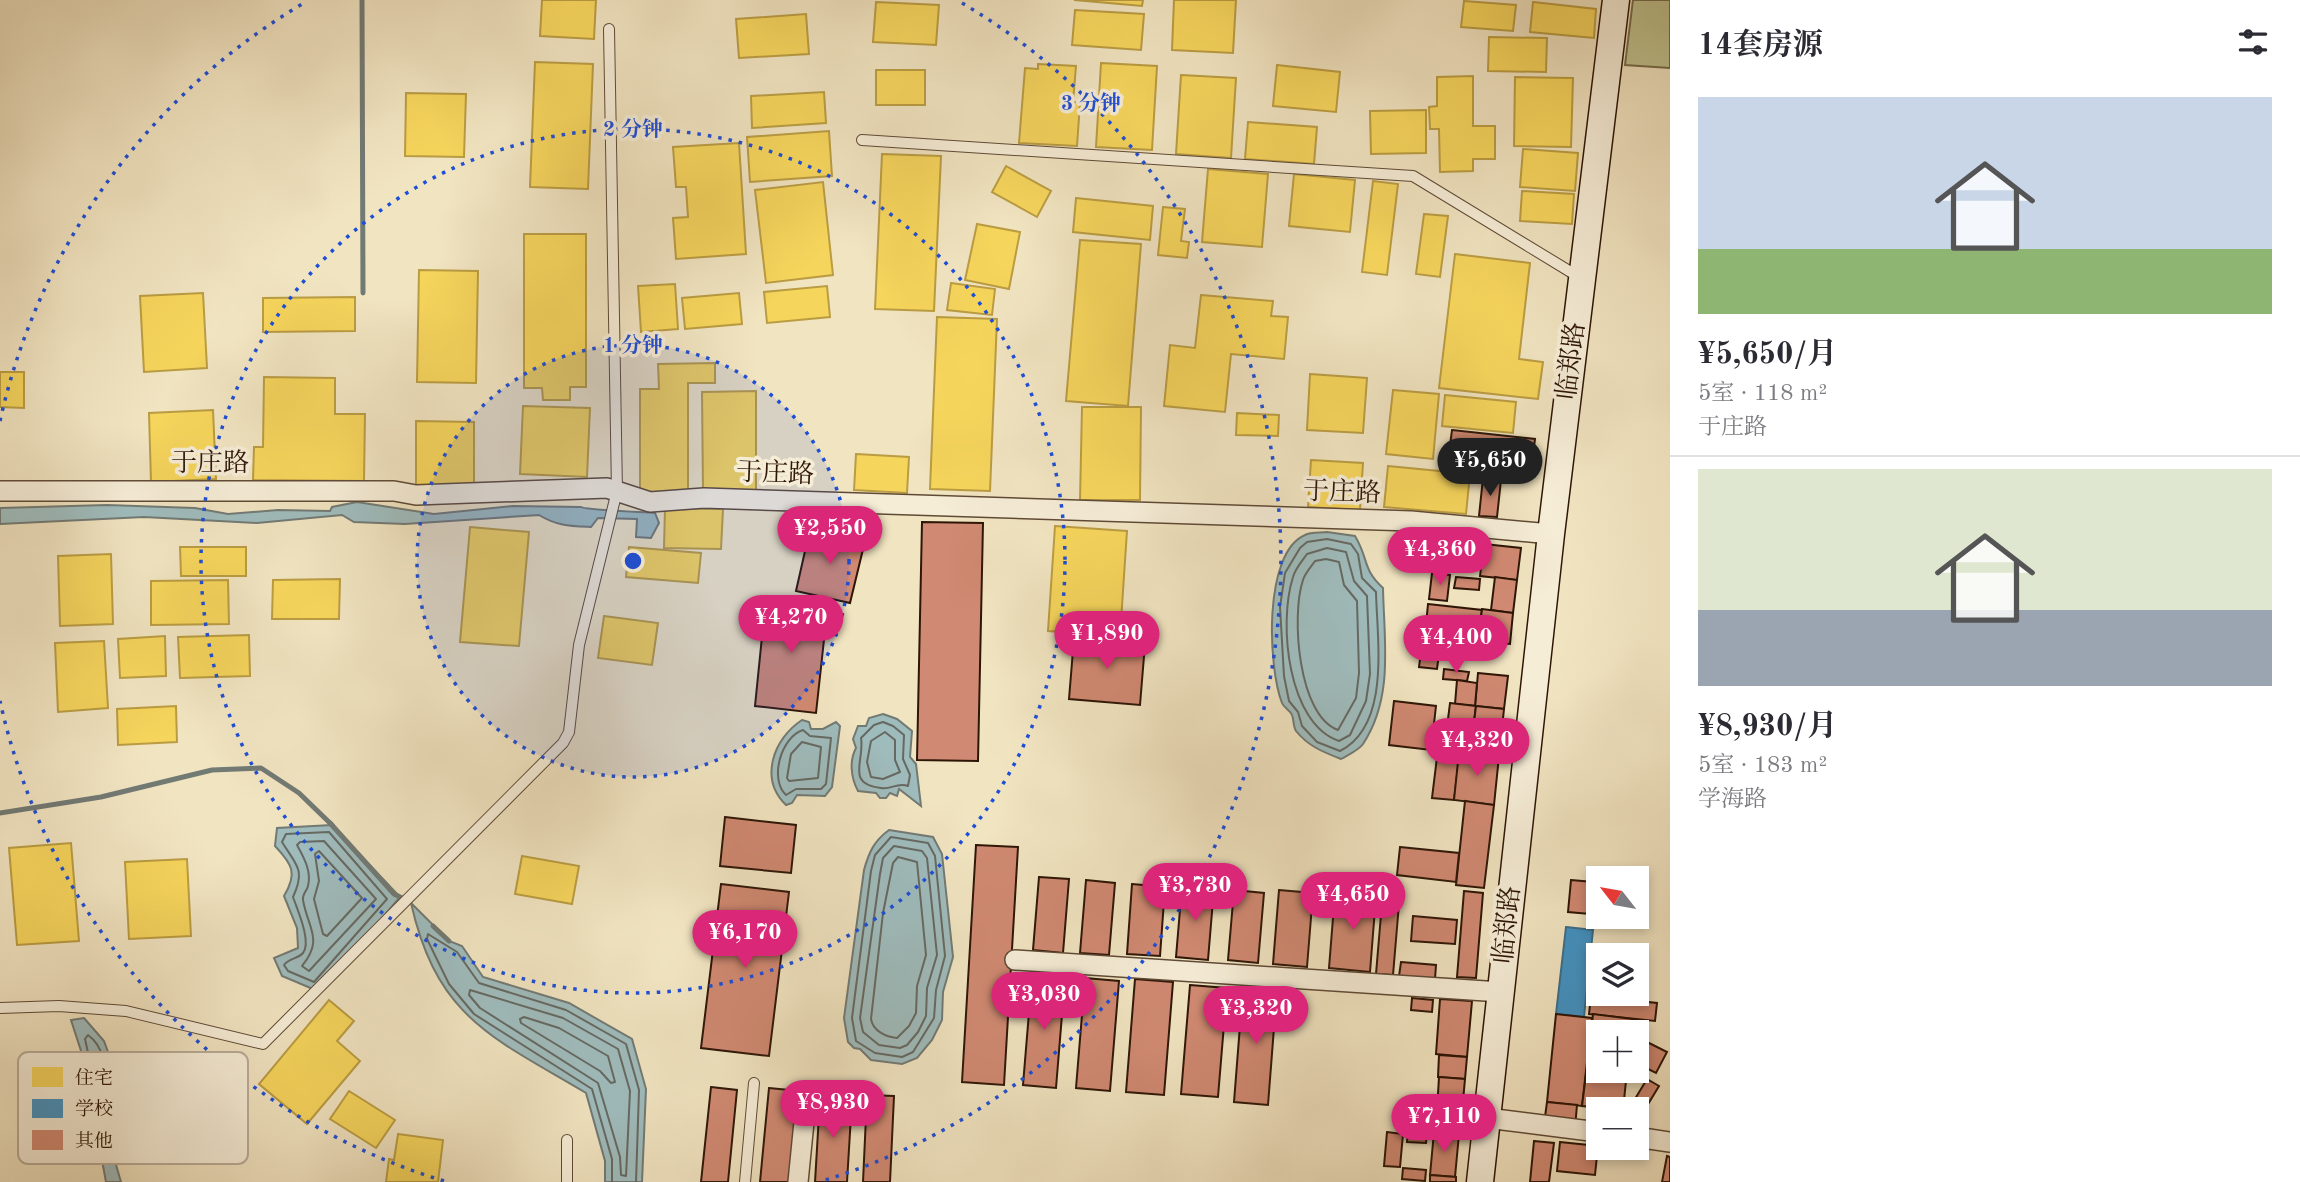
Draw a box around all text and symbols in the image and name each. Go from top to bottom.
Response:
icon: filters [2234,23,2272,61]
text: 14套房源 [1698,31,1823,61]
text: 3 分钟 [1061,92,1121,115]
text: 2 分钟 [603,118,663,141]
icon: home [1922,143,2048,269]
street label: 临郑路 [1551,320,1590,401]
text: 1 分钟 [603,334,663,357]
text: ¥5,650/月 [1698,340,1837,370]
text: 5室 · 118 m² [1698,382,1827,405]
text: 于庄路 [1698,416,1767,439]
pin: ¥5,650 [1433,438,1547,498]
street label: 于庄路 [171,449,249,477]
text: ¥5,650 [1453,449,1527,472]
street label: 于庄路 [736,458,815,488]
street label: 于庄路 [1303,477,1382,507]
pin: ¥2,550 [773,506,887,566]
icon: home [1922,515,2048,641]
text: ¥2,550 [793,517,867,540]
pin: ¥4,360 [1383,528,1497,587]
text: ¥4,360 [1403,538,1477,561]
centre of rings [621,549,645,573]
pin: ¥4,270 [734,596,848,655]
text: ¥4,270 [754,606,828,629]
pin: ¥1,890 [1050,612,1164,671]
pin: ¥4,400 [1399,616,1513,675]
text: ¥1,890 [1070,622,1144,645]
text: ¥4,400 [1419,626,1493,649]
text: ¥8,930/月 [1698,712,1837,742]
pin: ¥4,320 [1420,718,1534,778]
text: ¥4,320 [1440,729,1514,752]
text: 5室 · 183 m² [1698,754,1827,777]
text: 学海路 [1698,788,1767,811]
pin: ¥3,730 [1138,864,1252,923]
north arrow [1586,866,1648,929]
map controls [1586,866,1649,1160]
pin: ¥4,650 [1296,872,1410,932]
text: ¥3,730 [1158,874,1232,897]
text: ¥4,650 [1316,883,1390,906]
street label: 临郑路 [1488,885,1525,965]
pin: ¥6,170 [688,911,802,970]
text: ¥6,170 [708,921,782,944]
button: layers [1586,943,1649,1006]
pin: ¥3,030 [987,972,1101,1032]
text: ¥3,030 [1007,983,1081,1006]
pin: ¥3,320 [1199,986,1313,1046]
text: ¥3,320 [1219,997,1293,1020]
button: + [1586,1020,1649,1083]
legend [18,1052,248,1164]
text: 住宅 [75,1068,113,1089]
pin: ¥8,930 [776,1080,890,1140]
text: ¥8,930 [796,1091,870,1114]
pin: ¥7,110 [1387,1094,1501,1154]
button: − [1586,1097,1649,1160]
text: 学校 [75,1098,113,1120]
text: ¥7,110 [1407,1105,1481,1128]
text: 其他 [75,1131,113,1152]

